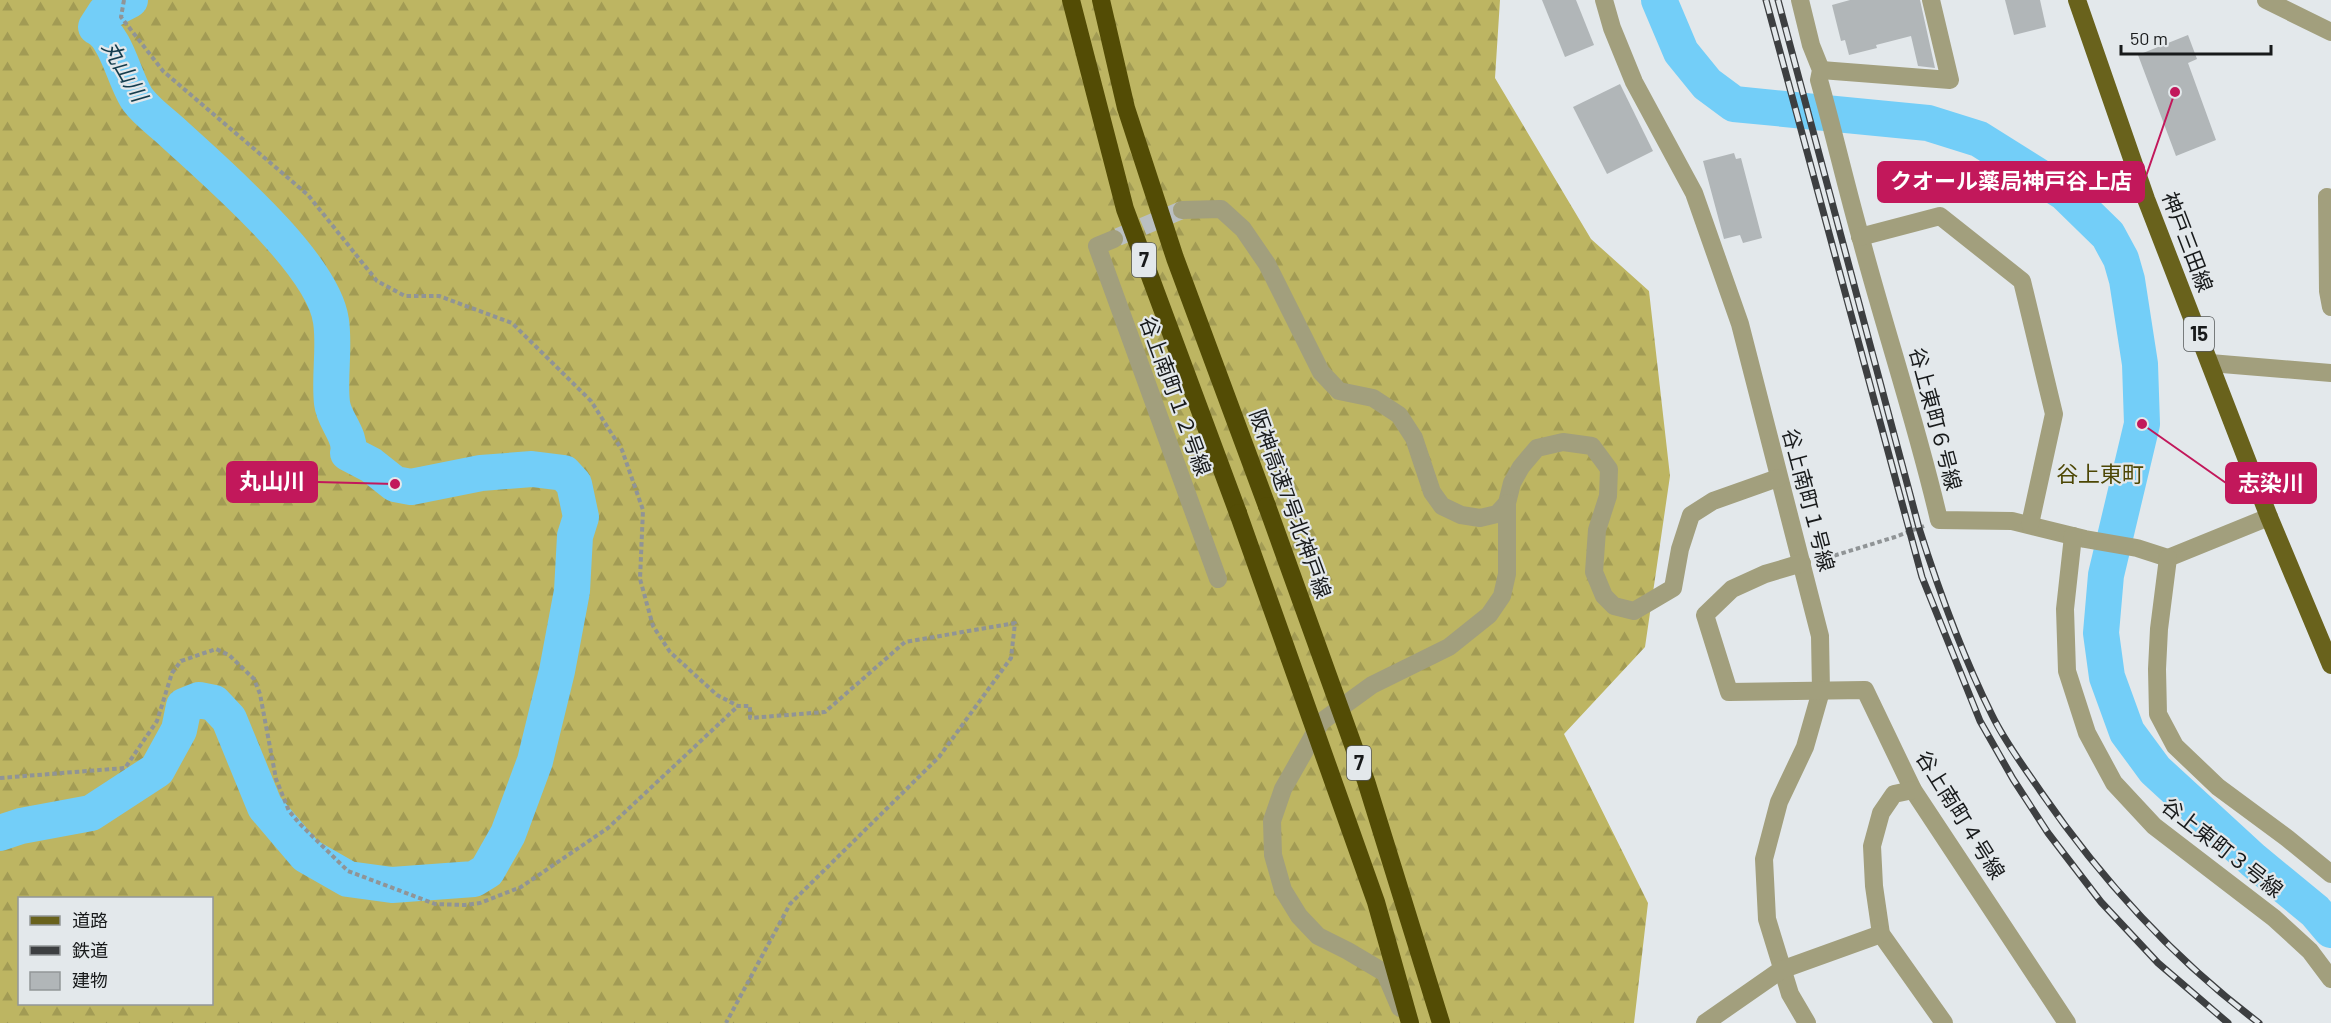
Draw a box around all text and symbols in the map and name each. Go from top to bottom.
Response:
scale bar [2121,18,2271,56]
text: 50 m [2130,27,2168,49]
water label: 丸山川 [98,35,155,107]
callout: クオール薬局神戸谷上店 [1878,162,2144,202]
text: クオール薬局神戸谷上店 [1890,167,2132,193]
street label: 神戸三田線 [2158,188,2219,295]
road number: 7 [1132,243,1156,277]
street label: 谷上南町１２号線 [1136,312,1217,479]
road number: 15 [2184,317,2214,351]
street label: 谷上東町６号線 [1905,344,1968,493]
street label: 阪神高速7号北神戸線 [1246,406,1337,601]
street label: 谷上南町１号線 [1778,425,1841,574]
district label: 谷上東町 [2056,460,2144,486]
callout: 丸山川 [227,462,317,502]
callout: 志染川 [2226,463,2316,503]
text: 丸山川 [239,467,305,493]
text: 志染川 [2238,469,2304,495]
street label: 谷上南町４号線 [1912,745,2011,883]
road number: 7 [1347,746,1371,780]
street label: 谷上東町３号線 [2157,792,2289,902]
legend [18,897,213,1005]
text: 道路 [72,909,108,931]
text: 鉄道 [72,939,108,961]
text: 建物 [72,969,108,991]

